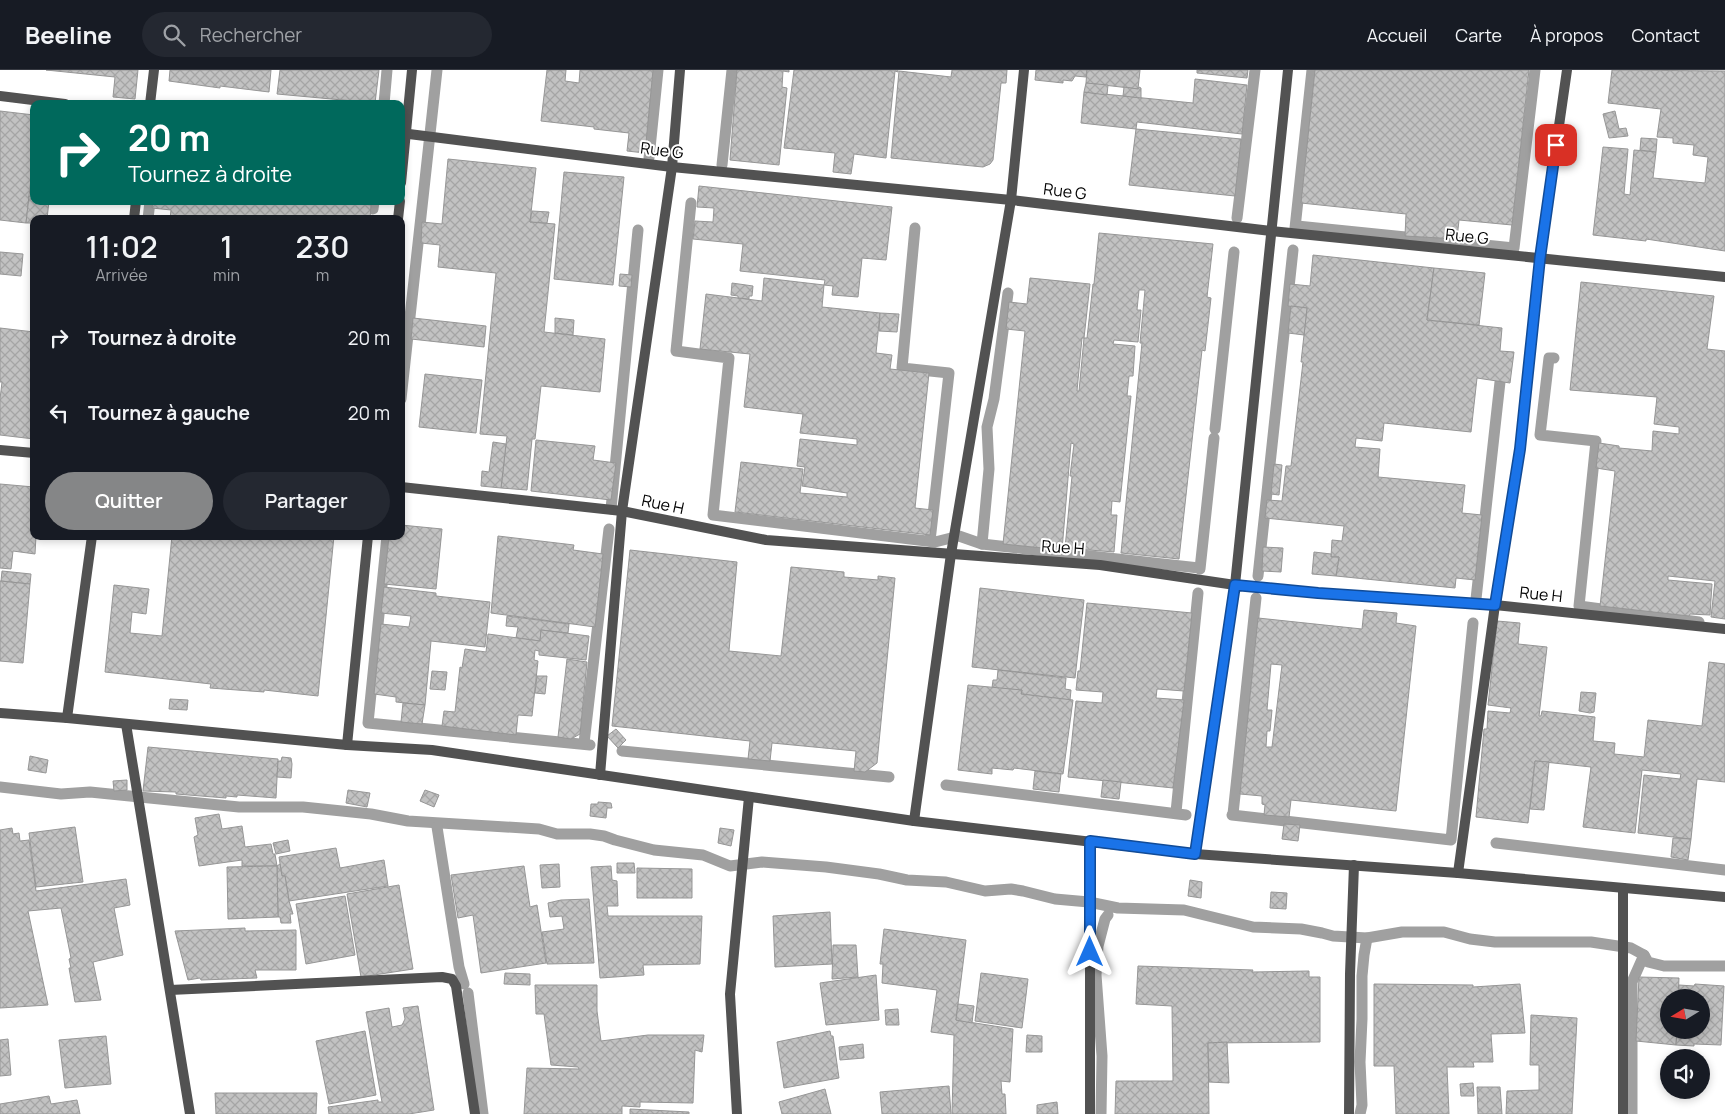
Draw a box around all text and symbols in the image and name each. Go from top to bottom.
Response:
search box [142,12,492,57]
text: Beeline [25,18,112,51]
icon: search [160,21,188,49]
text: Rechercher [200,22,302,48]
text: Accueil [1367,23,1427,47]
text: Carte [1455,23,1502,47]
text: À propos [1530,23,1603,47]
text: Contact [1631,23,1700,47]
text: 20 m [128,114,210,162]
icon: right [45,120,110,185]
pin [1535,124,1577,166]
icon: arrive [1542,131,1570,159]
street label: Rue G [639,136,685,164]
text: Tournez à droite [128,159,292,189]
street label: Rue G [1042,177,1088,205]
street label: Rue G [1444,223,1490,249]
text: 11:02 [86,226,158,267]
text: 1 [220,226,233,267]
text: 230 [295,226,349,267]
text: Arrivée [95,264,148,286]
text: min [213,264,240,286]
text: m [316,264,329,286]
icon: right [45,324,73,352]
text: Tournez à droite [88,325,236,351]
text: 20 m [348,325,390,351]
icon: left [45,399,73,427]
text: Tournez à gauche [88,400,250,426]
text: 20 m [348,400,390,426]
button: Quitter [45,472,213,530]
button: Partager [223,472,390,530]
street label: Rue H [640,489,686,519]
street label: Rue H [1041,535,1085,559]
street label: Rue H [1518,581,1564,607]
position arrow [1063,925,1115,977]
north arrow [1660,989,1710,1039]
map controls [1660,989,1710,1099]
button: sound [1660,1049,1710,1099]

